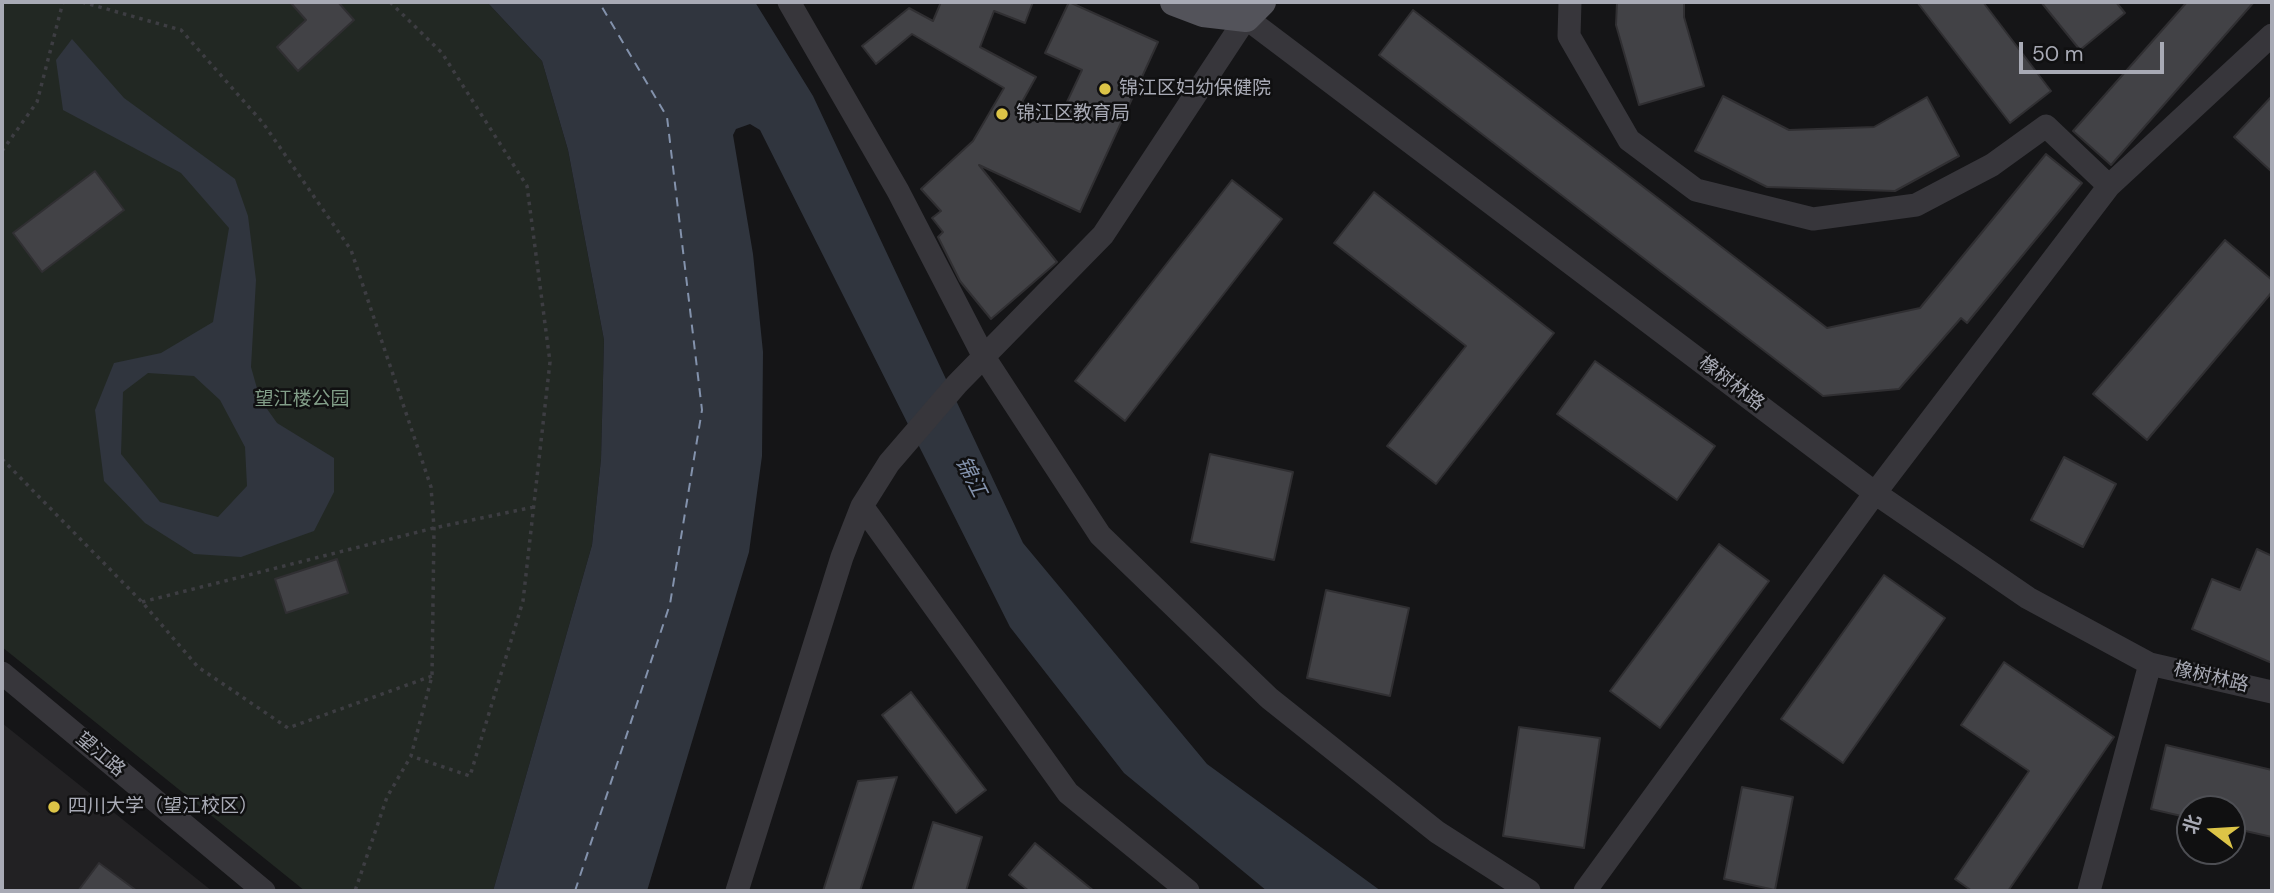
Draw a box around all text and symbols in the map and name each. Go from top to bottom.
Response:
scale bar [2022,28,2167,72]
text: 50 m [2032,40,2083,68]
place label: 锦江区妇幼保健院 [1119,78,1271,100]
marker: 锦江区妇幼保健院 [1097,81,1113,97]
place label: 锦江区教育局 [1016,103,1130,125]
marker: 锦江区教育局 [994,106,1010,122]
street label: 橡树林路 [1694,352,1768,416]
park label: 望江楼公园 [255,389,349,411]
water label: 锦江 [949,453,991,501]
street label: 橡树林路 [2171,658,2251,698]
street label: 望江路 [71,728,129,782]
north arrow [2176,795,2246,865]
place label: 四川大学（望江校区） [68,796,258,818]
marker: 四川大学（望江校区） [46,799,62,815]
text: 北 [2178,812,2207,837]

